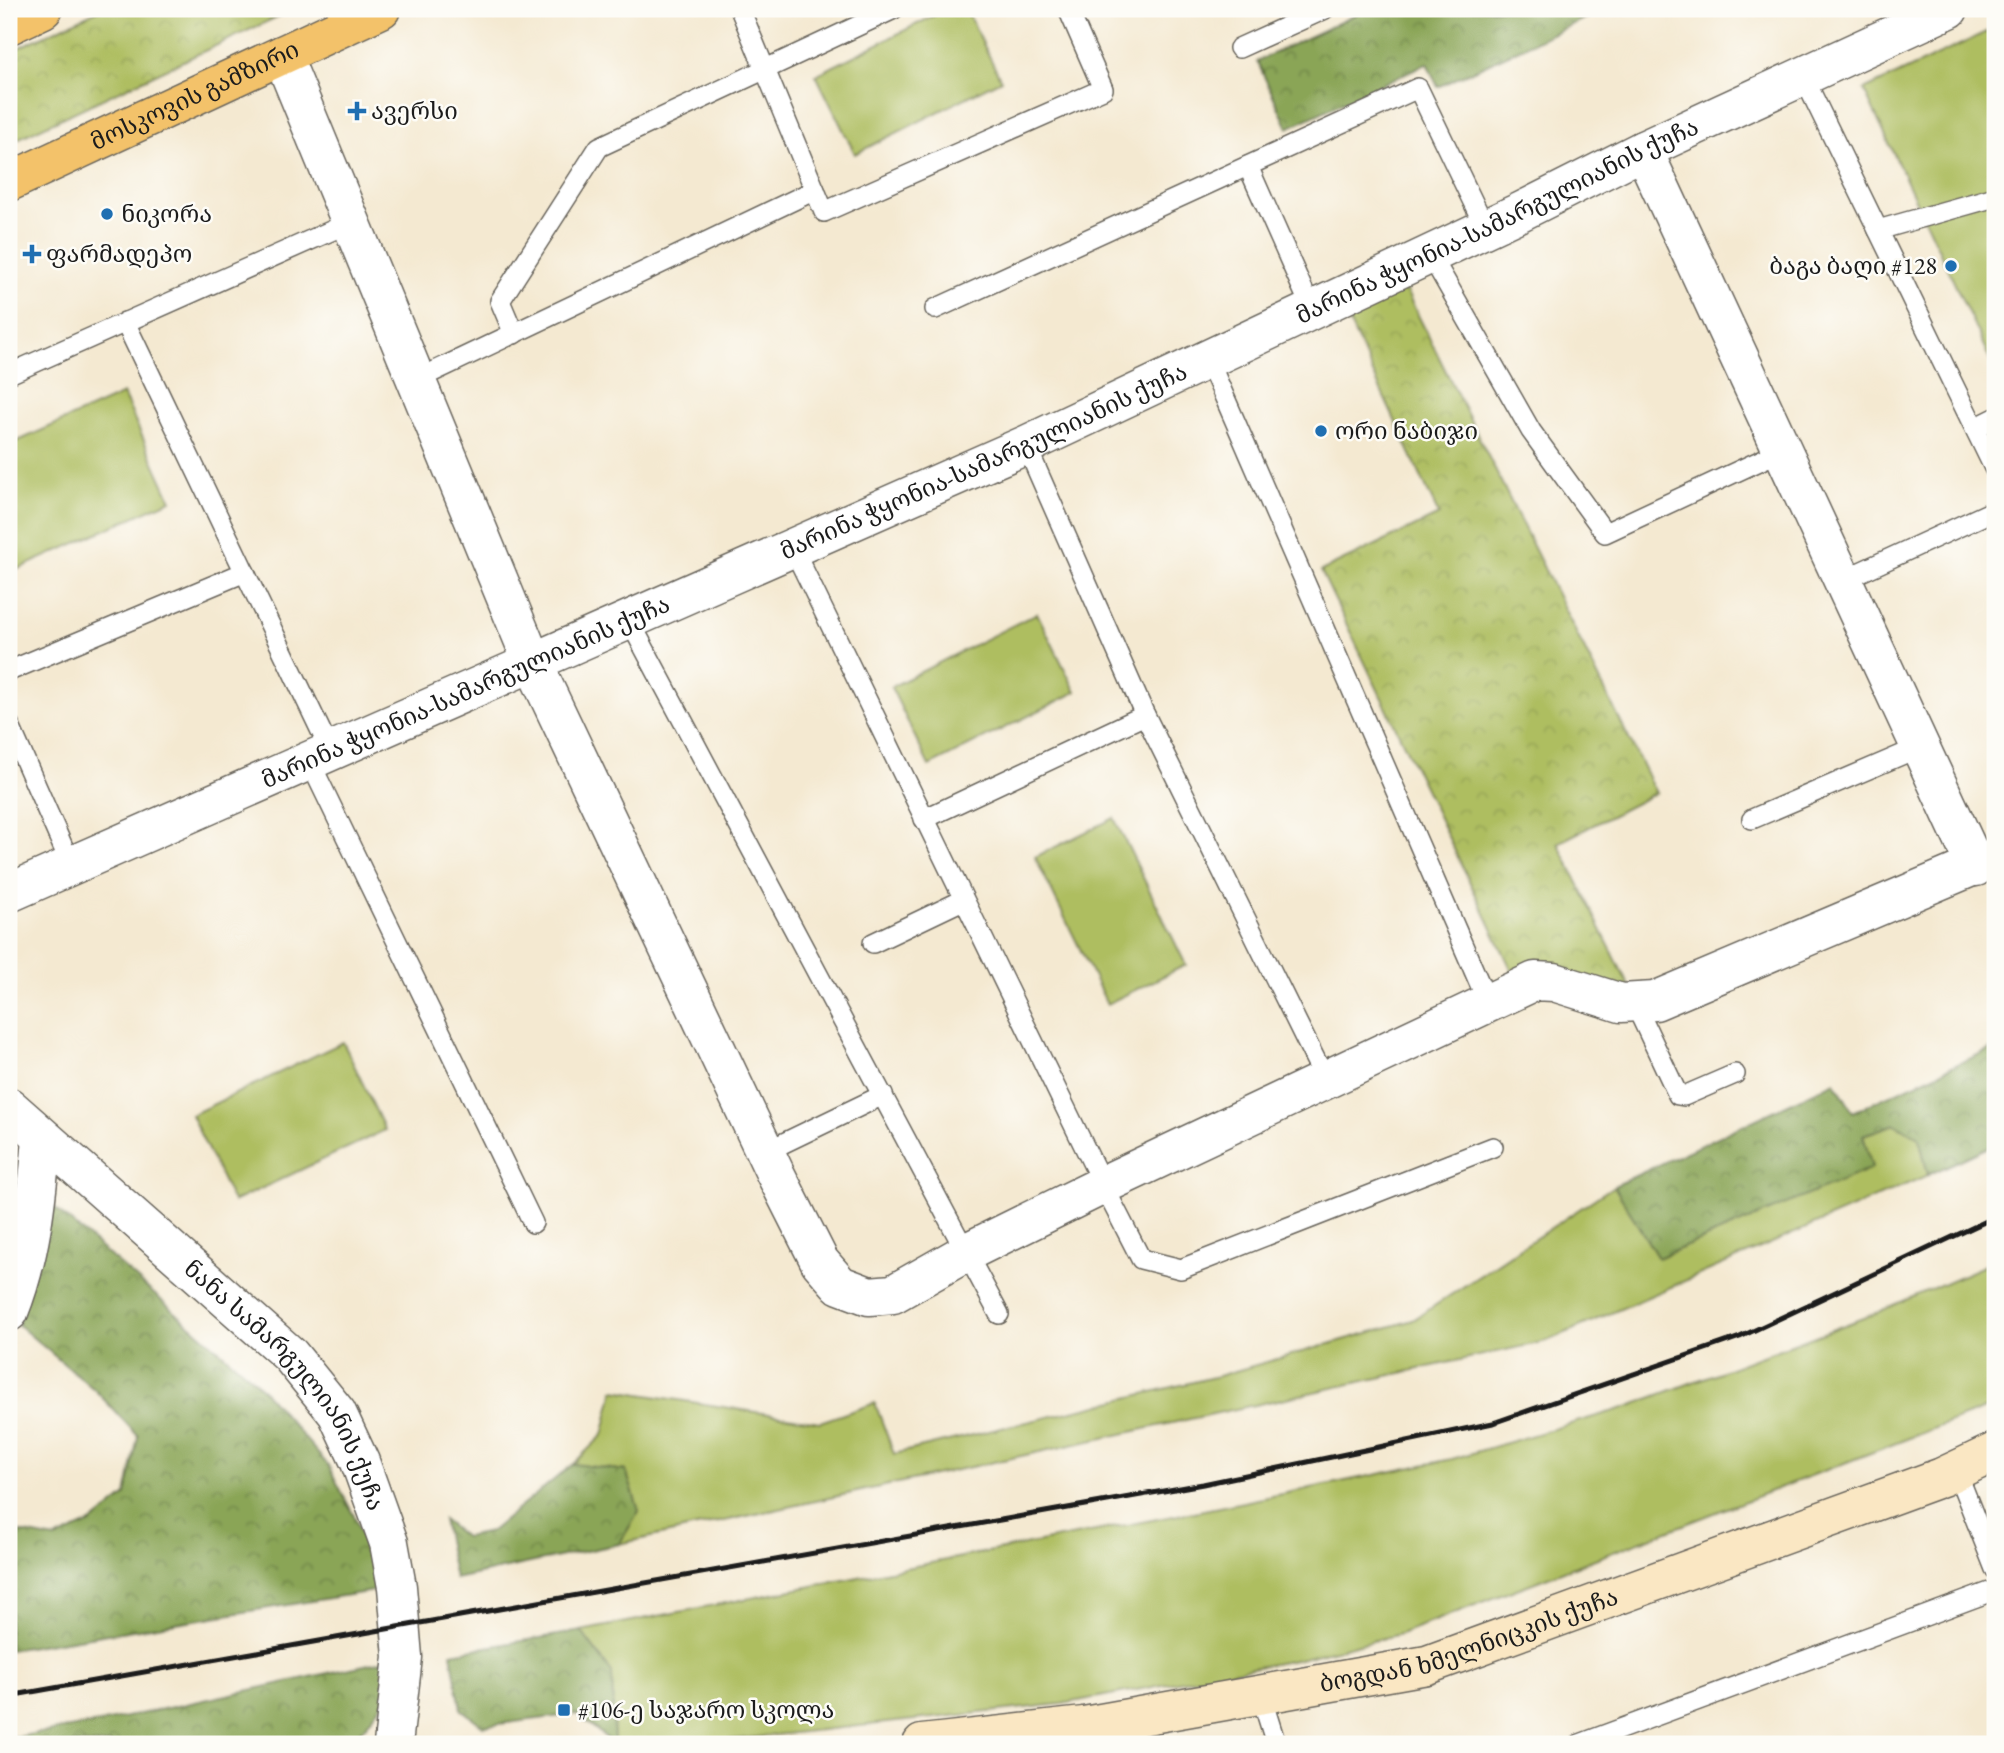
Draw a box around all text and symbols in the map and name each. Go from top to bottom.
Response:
street label: მოსკოვის გამზირი [85,33,304,157]
place label: ავერსი [371,95,458,126]
marker: ავერსი [349,103,365,119]
street label: მარინა ჭყონია-სამარგულიანის ქუჩა [1291,111,1703,331]
place label: ნიკორა [121,198,212,229]
marker: ნიკორა [99,206,115,222]
place label: ფარმადეპო [46,238,192,269]
marker: ფარმადეპო [24,246,40,262]
place label: ბაგა ბაღი #128 [1769,250,1937,281]
marker: ბაგა ბაღი #128 [1943,258,1959,274]
street label: მარინა ჭყონია-სამარგულიანის ქუჩა [775,355,1192,566]
place label: ორი ნაბიჯი [1335,415,1478,446]
marker: ორი ნაბიჯი [1313,423,1329,439]
street label: მარინა ჭყონია-სამარგულიანის ქუჩა [256,588,674,795]
street label: ნანა სამარგულიანის ქუჩა [178,1253,392,1514]
street label: ბოგდან ხმელნიცკის ქუჩა [1317,1581,1622,1699]
place label: #106-ე საჯარო სკოლა [578,1694,834,1725]
marker: #106-ე საჯარო სკოლა [556,1702,572,1718]

